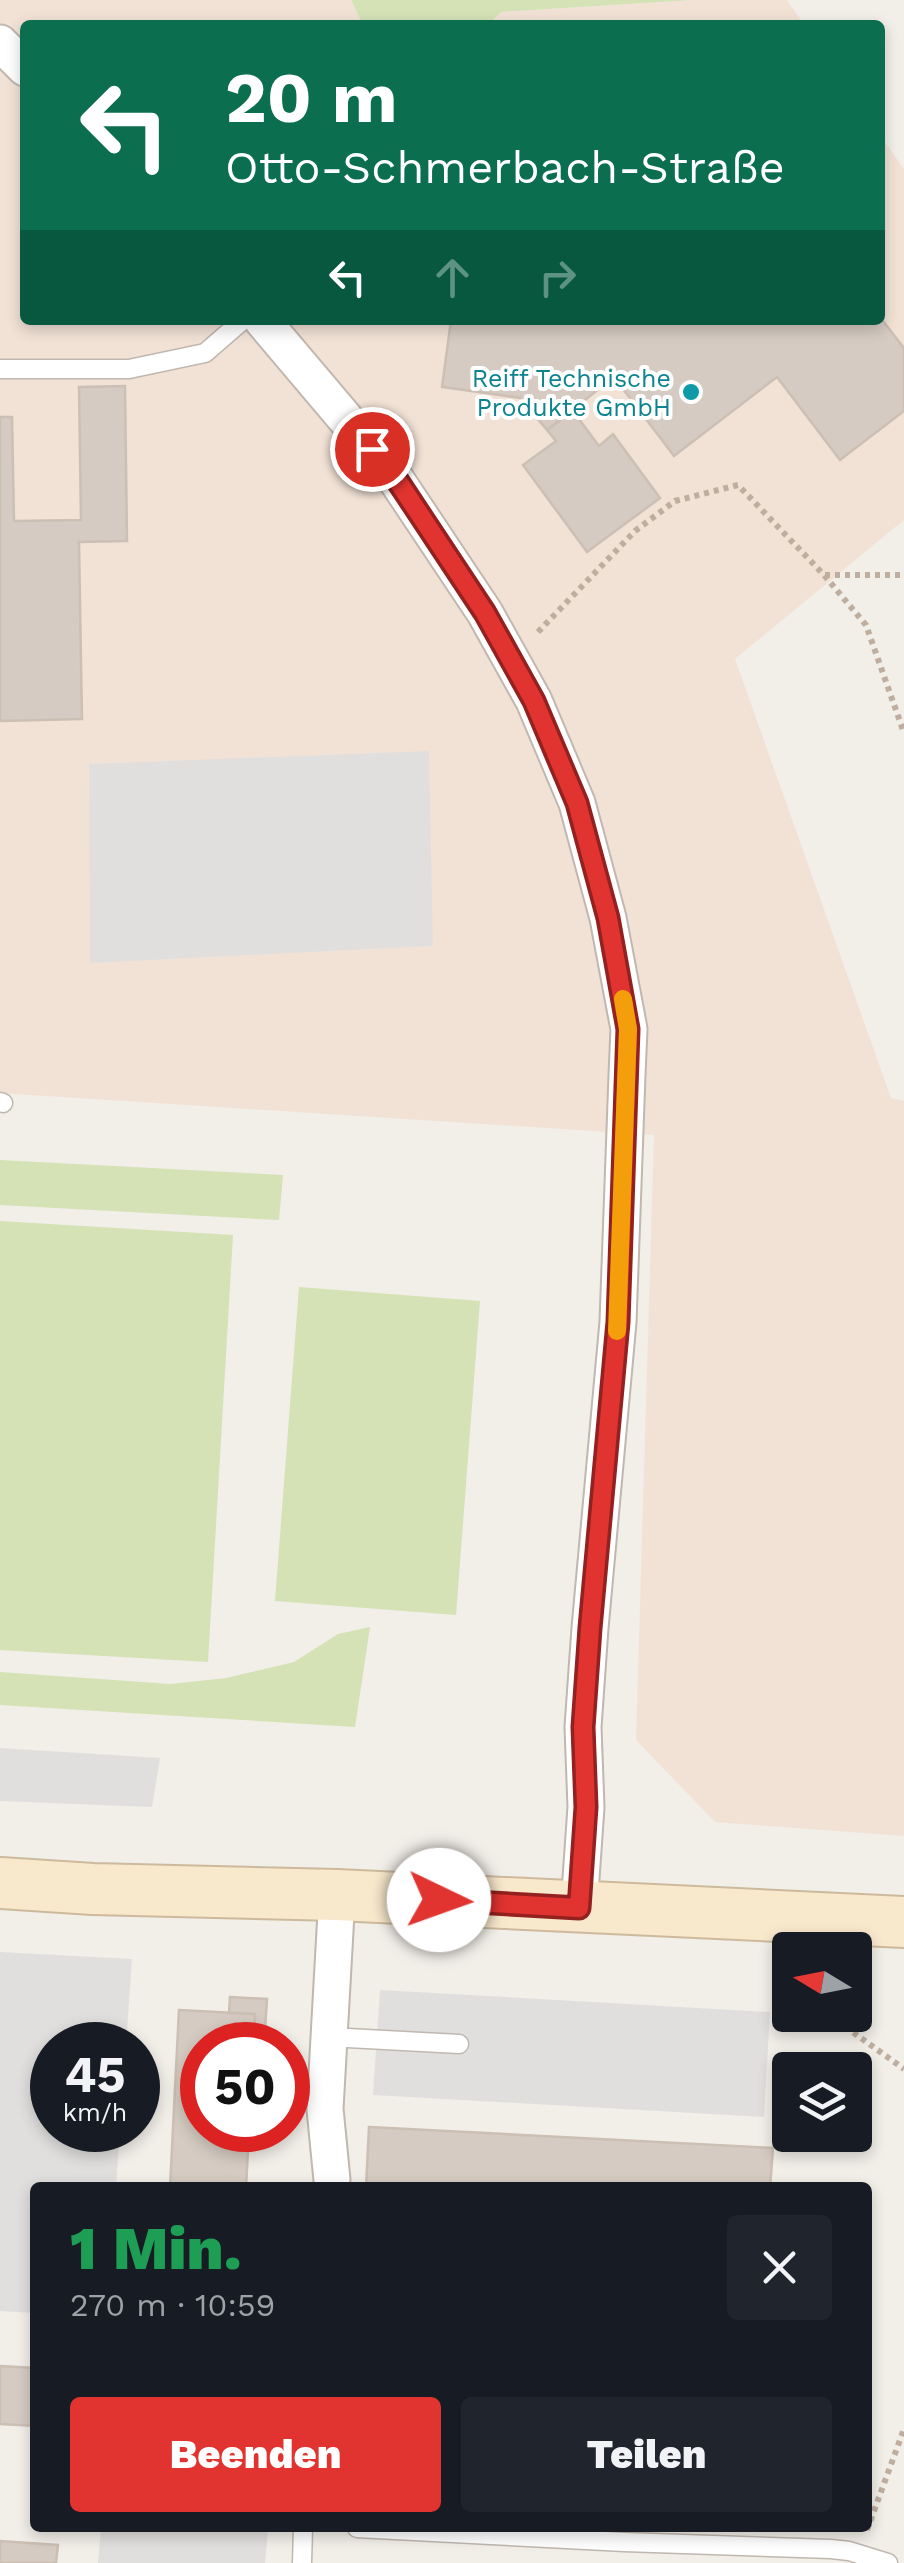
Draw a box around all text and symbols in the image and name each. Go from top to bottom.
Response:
text: 20 m [225,57,398,139]
icon: left [60,60,190,190]
text: Otto-Schmerbach-Straße [225,141,785,194]
icon: left [320,250,375,305]
icon: ahead [425,250,480,305]
icon: right [530,250,585,305]
place label: Reiff Technische Produkte GmbH [472,364,671,422]
marker: Reiff Technische Produkte GmbH [680,381,702,403]
pin [330,407,415,492]
icon: arrive [345,422,400,477]
position arrow [387,1848,491,1952]
north arrow [772,1932,872,2032]
map controls [772,1932,872,2152]
speed limit sign: 50 [180,2022,310,2152]
text: 45 [64,2045,126,2104]
button: layers [772,2052,872,2152]
text: km/h [63,2098,127,2127]
text: 1 Min. [70,2213,242,2284]
button: close [727,2215,832,2320]
text: 270 m · 10:59 [70,2286,275,2324]
button: Beenden [70,2397,441,2512]
button: Teilen [461,2397,832,2512]

